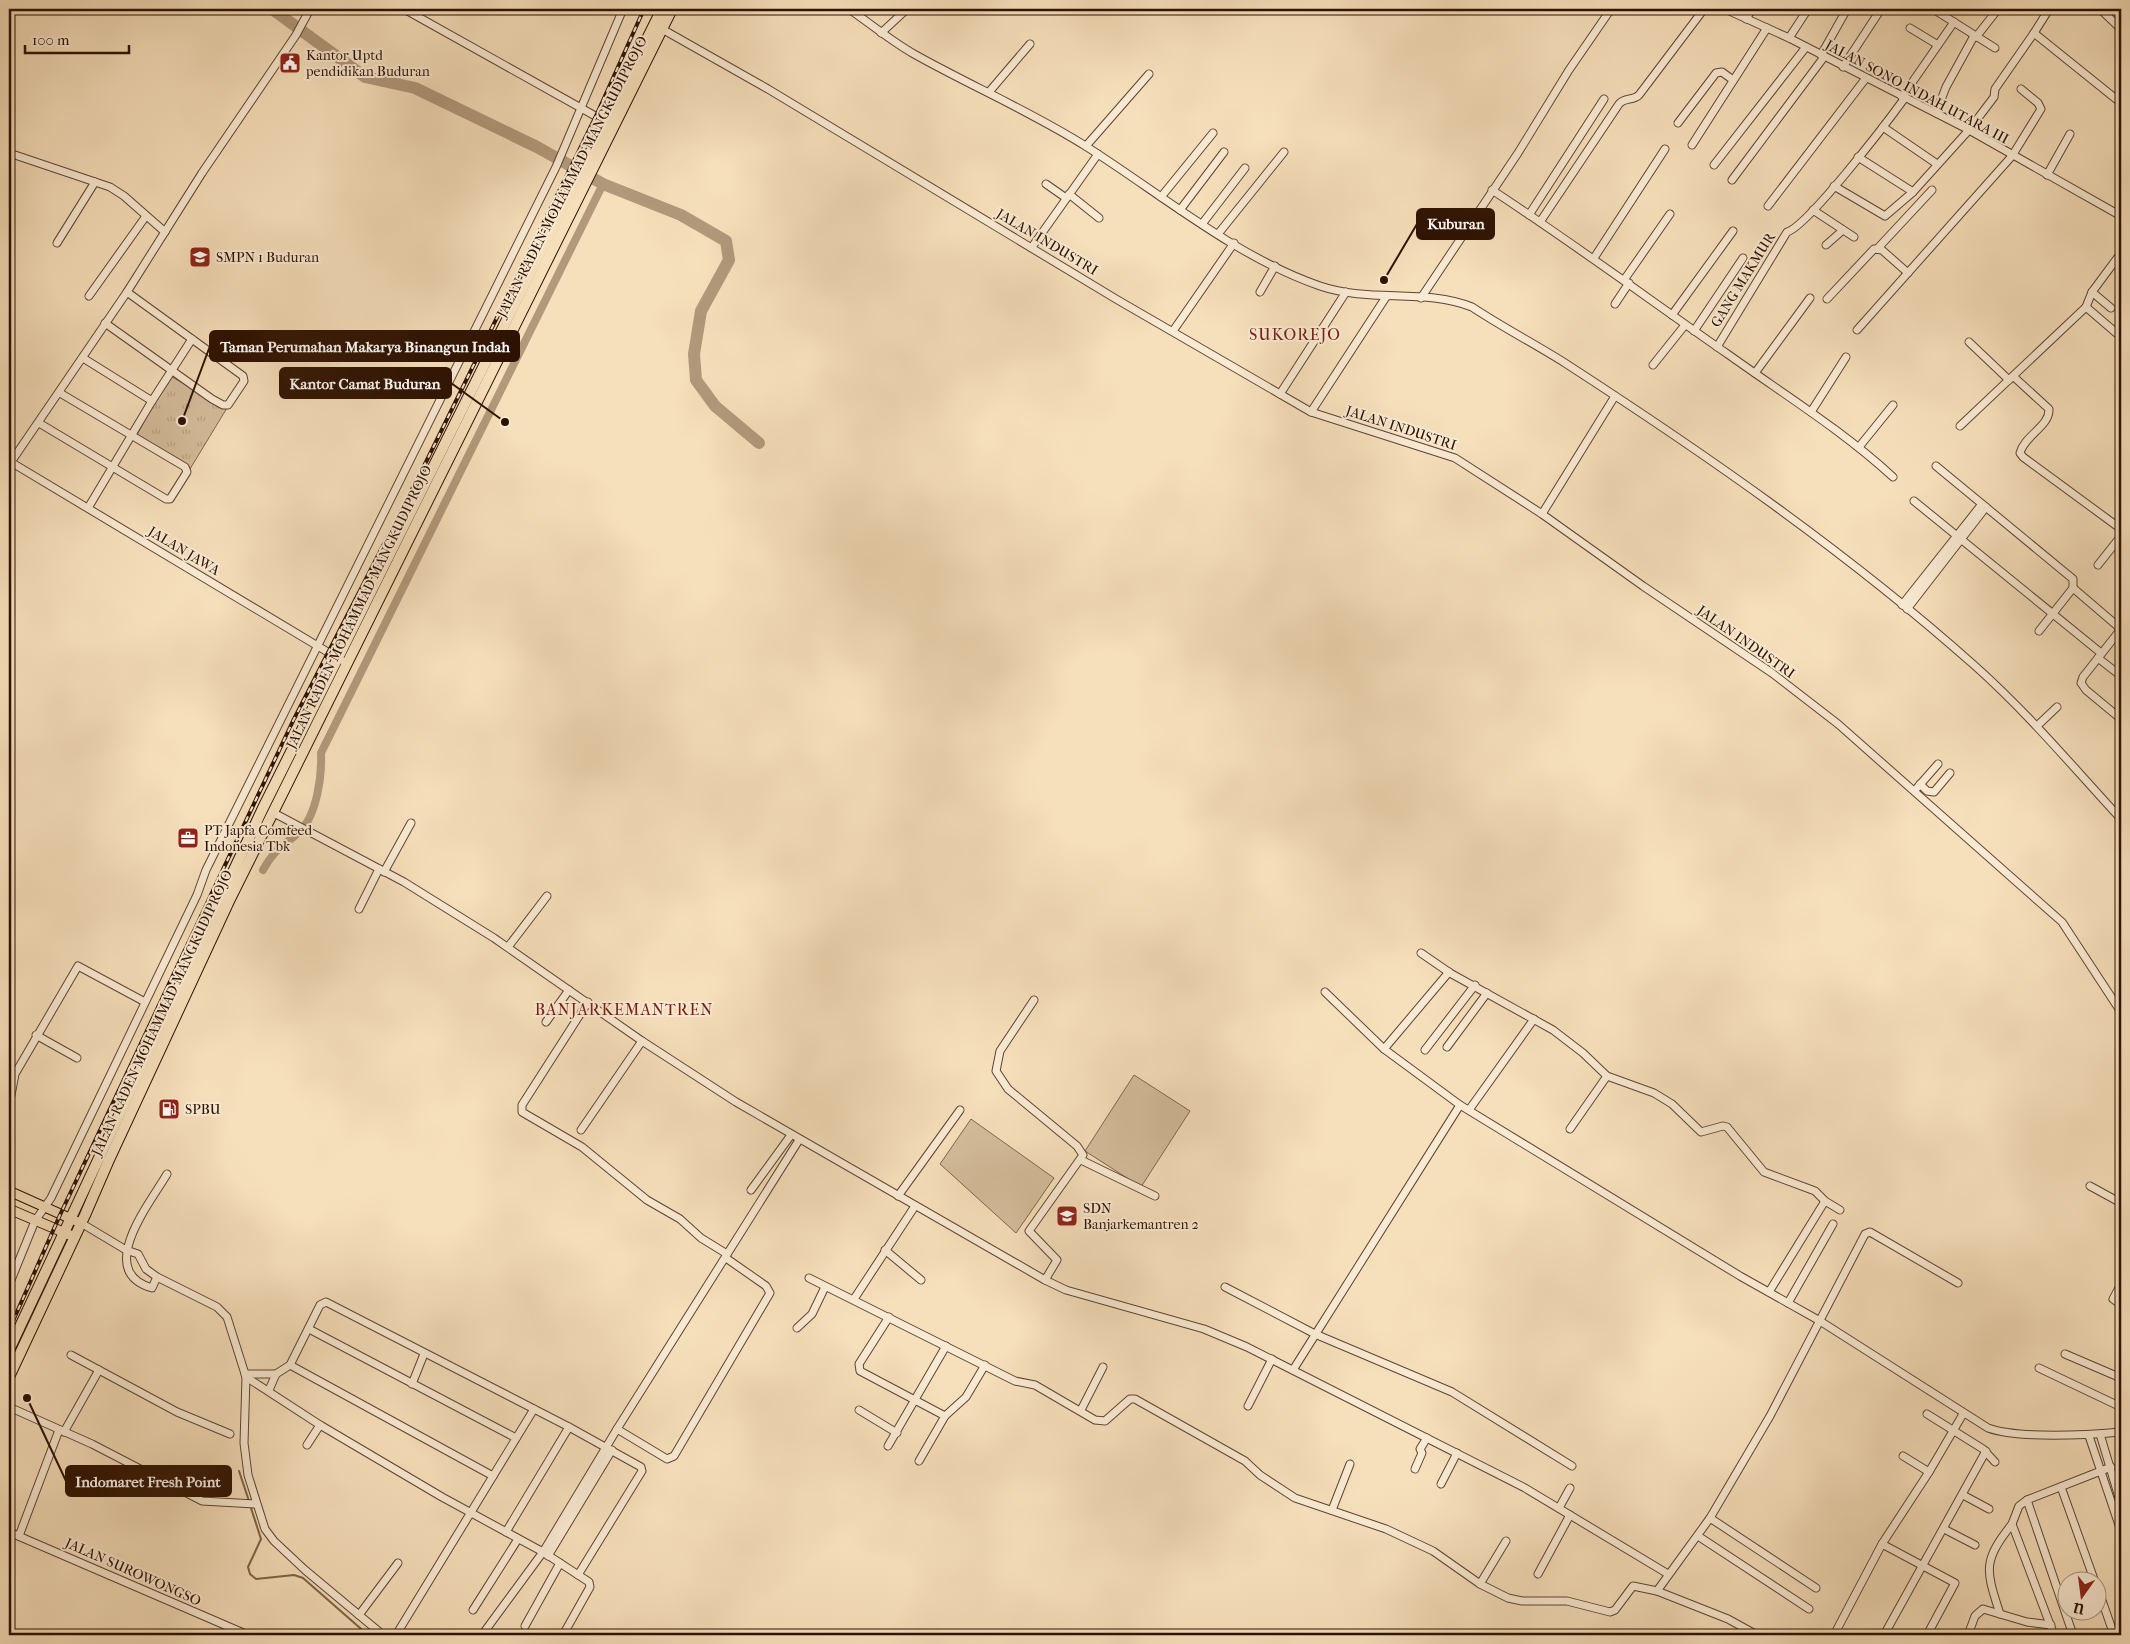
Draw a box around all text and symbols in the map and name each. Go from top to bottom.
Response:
scale bar [25,22,129,54]
text: 100 m [32,31,70,49]
street label: JALAN RADEN MOHAMMAD MANGKUDIPROJO [493,33,651,322]
street label: JALAN SONO INDAH UTARA III [1821,36,2012,148]
place label: Kantor Uptd pendidikan Buduran [305,47,430,80]
public building icon: Kantor Uptd pendidikan Buduran [278,51,302,75]
street label: JALAN INDUSTRI [992,204,1101,279]
callout: Kuburan [1417,209,1494,239]
text: Kuburan [1427,215,1485,233]
street label: GANG MAKMUR [1707,229,1779,330]
school or university icon: SMPN 1 Buduran [188,245,212,269]
place label: SMPN 1 Buduran [216,249,319,266]
district label: SUKOREJO [1249,325,1341,344]
callout: Taman Perumahan Makarya Binangun Indah [210,331,519,361]
text: Taman Perumahan Makarya Binangun Indah [219,338,510,356]
callout: Kantor Camat Buduran [280,368,451,398]
text: Kantor Camat Buduran [290,375,441,393]
street label: JALAN INDUSTRI [1343,402,1459,454]
street label: JALAN RADEN MOHAMMAD MANGKUDIPROJO [282,462,435,753]
street label: JALAN JAWA [144,522,224,580]
street label: JALAN INDUSTRI [1693,601,1799,682]
place label: PT Japfa Comfeed Indonesia Tbk [204,822,313,855]
office icon: PT Japfa Comfeed Indonesia Tbk [176,826,200,850]
street label: JALAN RADEN MOHAMMAD MANGKUDIPROJO [88,867,236,1160]
district label: BANJARKEMANTREN [535,1000,713,1019]
fuel station icon: SPBU [157,1097,181,1121]
place label: SPBU [185,1101,221,1118]
place label: SDN Banjarkemantren 2 [1083,1200,1199,1233]
school or university icon: SDN Banjarkemantren 2 [1055,1204,1079,1228]
callout: Indomaret Fresh Point [66,1466,231,1496]
text: Indomaret Fresh Point [75,1473,221,1491]
street label: JALAN SUROWONGSO [61,1534,204,1610]
north arrow [2058,1572,2108,1622]
text: U [2072,1599,2087,1618]

